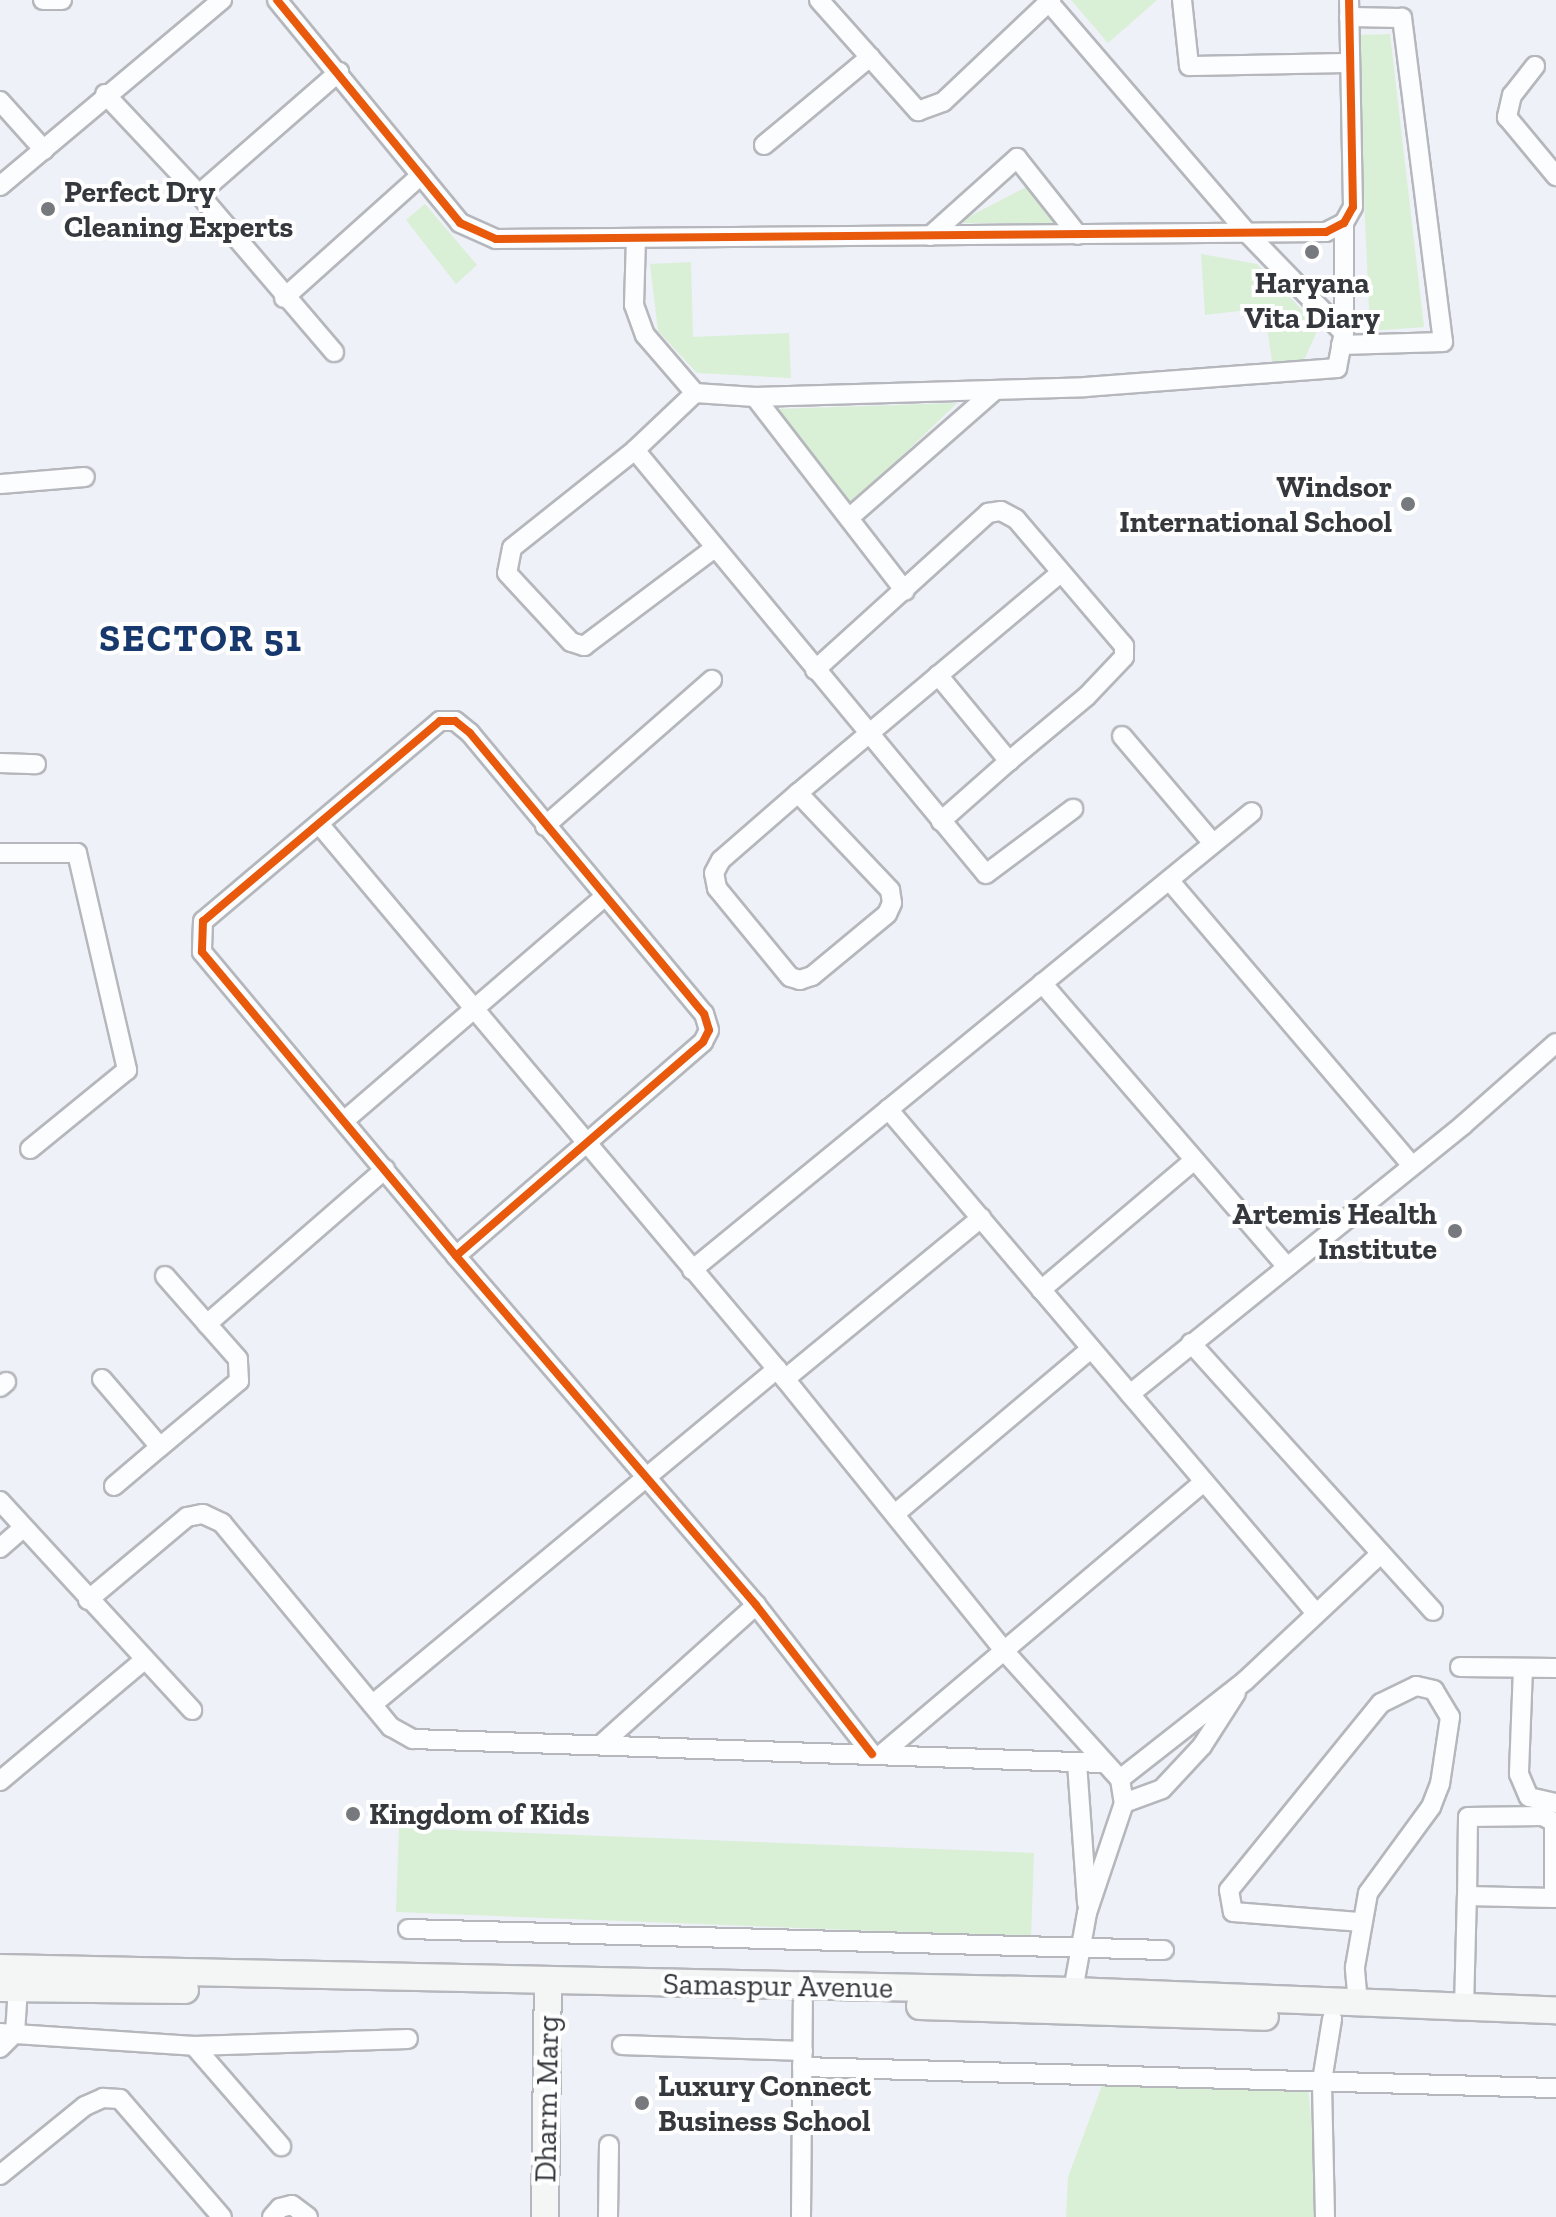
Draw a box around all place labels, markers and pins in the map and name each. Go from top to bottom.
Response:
place label: Perfect Dry Cleaning Experts [64,174,293,244]
marker: Perfect Dry Cleaning Experts [39,200,57,218]
marker: Haryana Vita Diary [1303,243,1321,261]
place label: Haryana Vita Diary [1244,265,1380,336]
place label: Windsor International School [1119,469,1392,540]
marker: Windsor International School [1399,495,1417,513]
place label: Artemis Health Institute [1232,1196,1437,1266]
marker: Artemis Health Institute [1444,1220,1466,1242]
place label: Kingdom of Kids [369,1796,589,1832]
marker: Kingdom of Kids [344,1805,362,1823]
place label: Luxury Connect Business School [658,2068,872,2138]
marker: Luxury Connect Business School [633,2094,651,2112]

